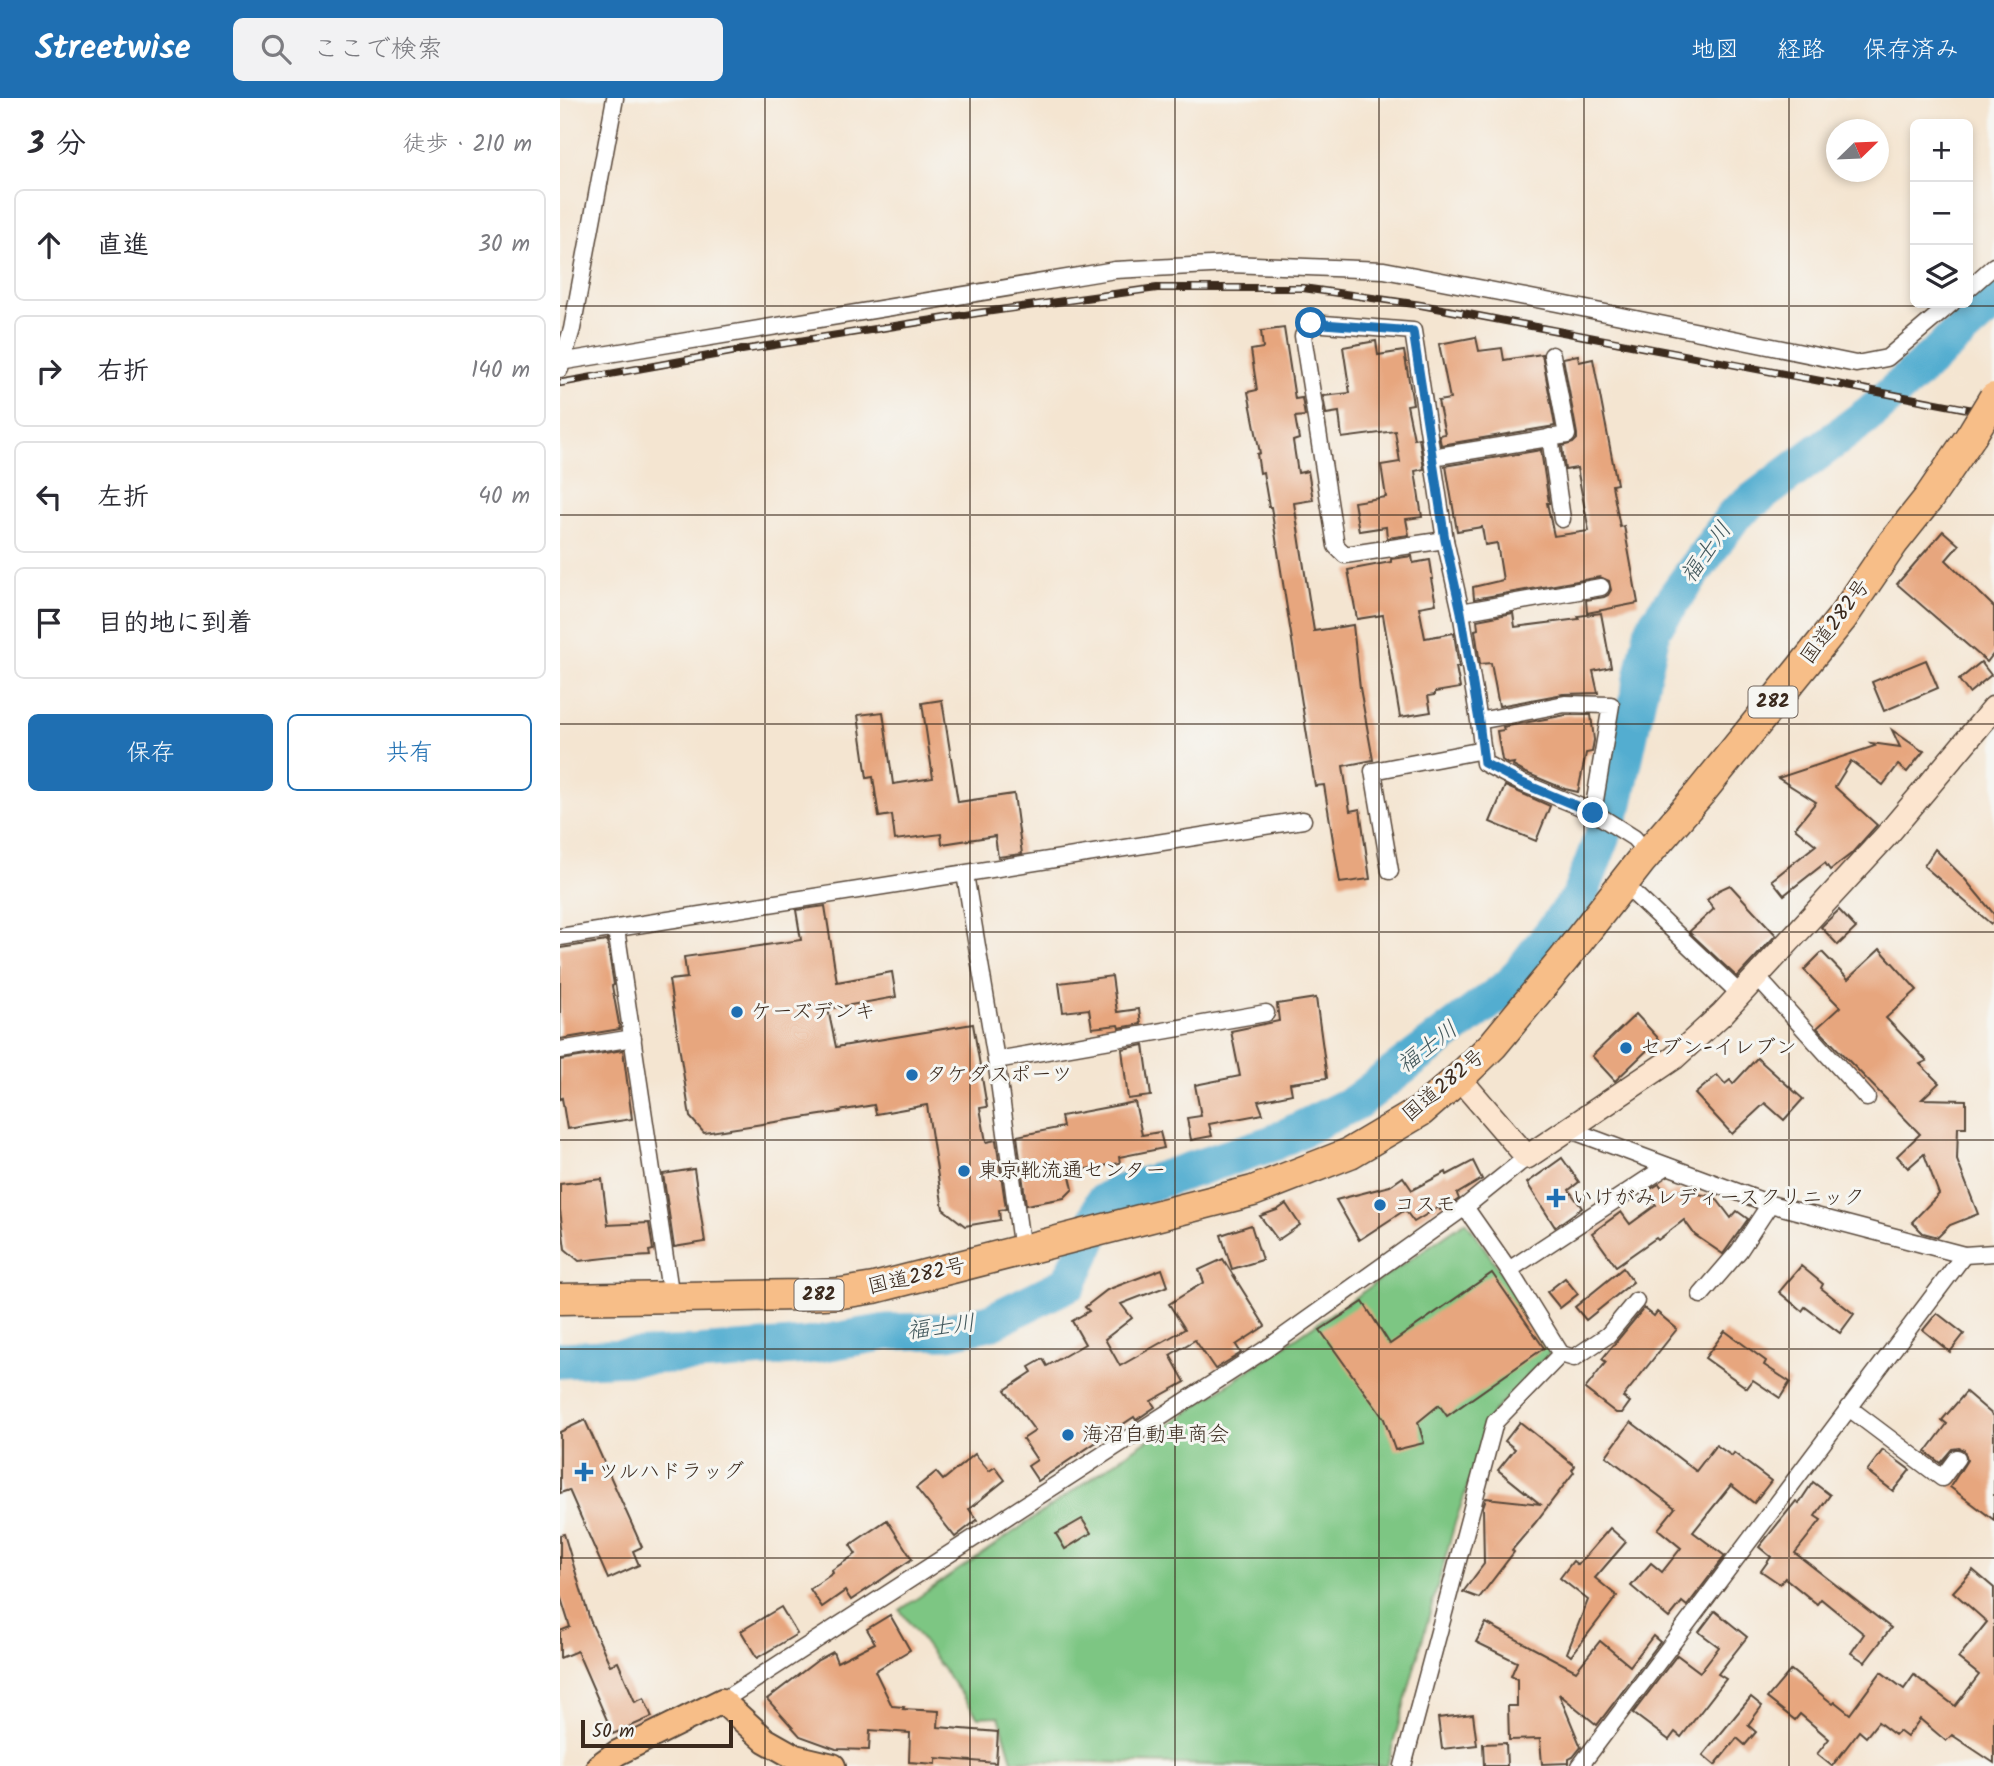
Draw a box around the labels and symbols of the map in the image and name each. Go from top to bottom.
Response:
north arrow [1826,119,1889,182]
route start [1295,307,1326,338]
water label: 福士川 [1672,515,1742,591]
street label: 国道282号 [1793,572,1879,672]
road number: 282 [1748,687,1798,718]
route end [1577,797,1608,828]
place label: ケーズデンキ [751,996,875,1029]
marker: ケーズデンキ [729,1004,745,1020]
water label: 福士川 [1390,1013,1466,1083]
place label: セブン-イレブン [1640,1032,1797,1065]
marker: セブン-イレブン [1618,1040,1634,1056]
street label: 国道282号 [1395,1041,1493,1131]
place label: タケダスポーツ [926,1059,1073,1092]
marker: タケダスポーツ [904,1067,920,1083]
place label: 東京靴流通センター [978,1155,1166,1188]
marker: 東京靴流通センター [956,1163,972,1179]
place label: いけがみレディースクリニック [1572,1182,1865,1215]
marker: いけがみレディースクリニック [1546,1188,1566,1208]
place label: コスモ [1394,1189,1456,1222]
marker: コスモ [1372,1197,1388,1213]
street label: 国道282号 [865,1250,969,1304]
road number: 282 [794,1280,844,1310]
water label: 福士川 [905,1306,977,1350]
place label: 海沼自動車商会 [1082,1419,1229,1452]
marker: 海沼自動車商会 [1060,1427,1076,1443]
place label: ツルハドラッグ [598,1456,744,1489]
marker: ツルハドラッグ [576,1464,592,1480]
scale bar [581,1717,733,1749]

